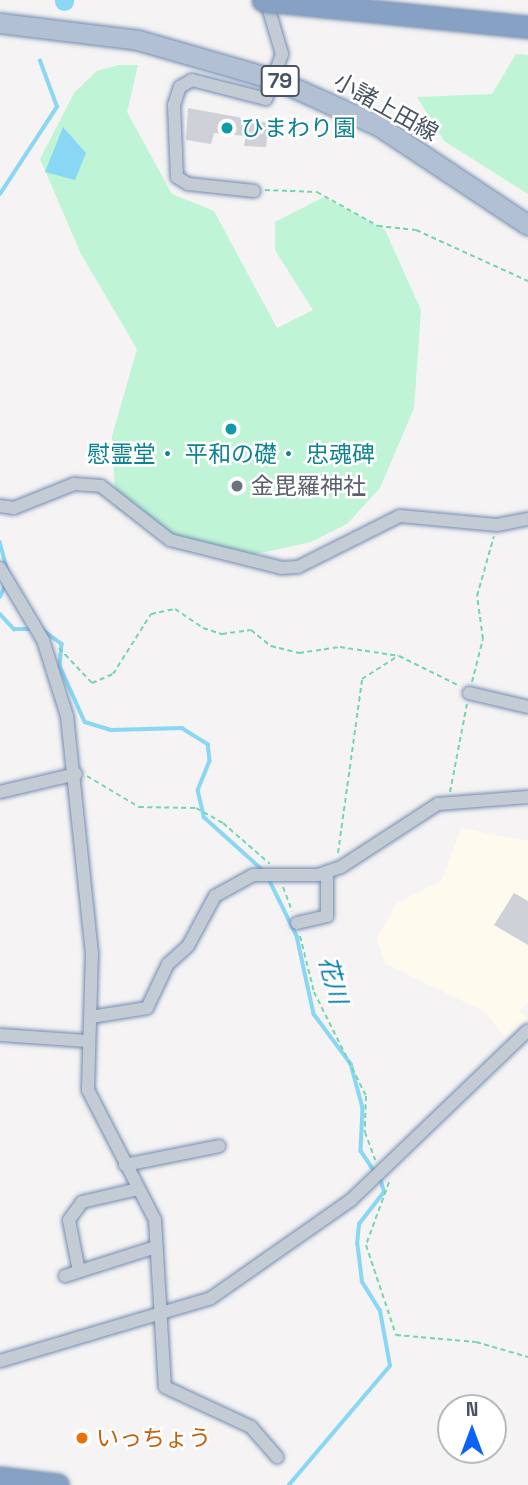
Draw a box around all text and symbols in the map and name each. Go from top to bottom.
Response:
road number: 79 [259,64,301,98]
street label: 小諸上田線 [329,67,443,147]
place label: ひまわり園 [241,114,356,142]
marker: ひまわり園 [219,120,235,136]
marker: 慰霊堂・ 平和の礎・ 忠魂碑 [223,421,239,437]
place label: 慰霊堂・ 平和の礎・ 忠魂碑 [87,440,375,468]
place label: 金毘羅神社 [251,472,366,500]
marker: 金毘羅神社 [229,478,245,494]
water label: 花川 [313,953,353,1007]
north arrow [437,1394,507,1464]
text: N [466,1397,478,1422]
place label: いっちょう [96,1424,211,1452]
marker: いっちょう [74,1430,90,1446]

